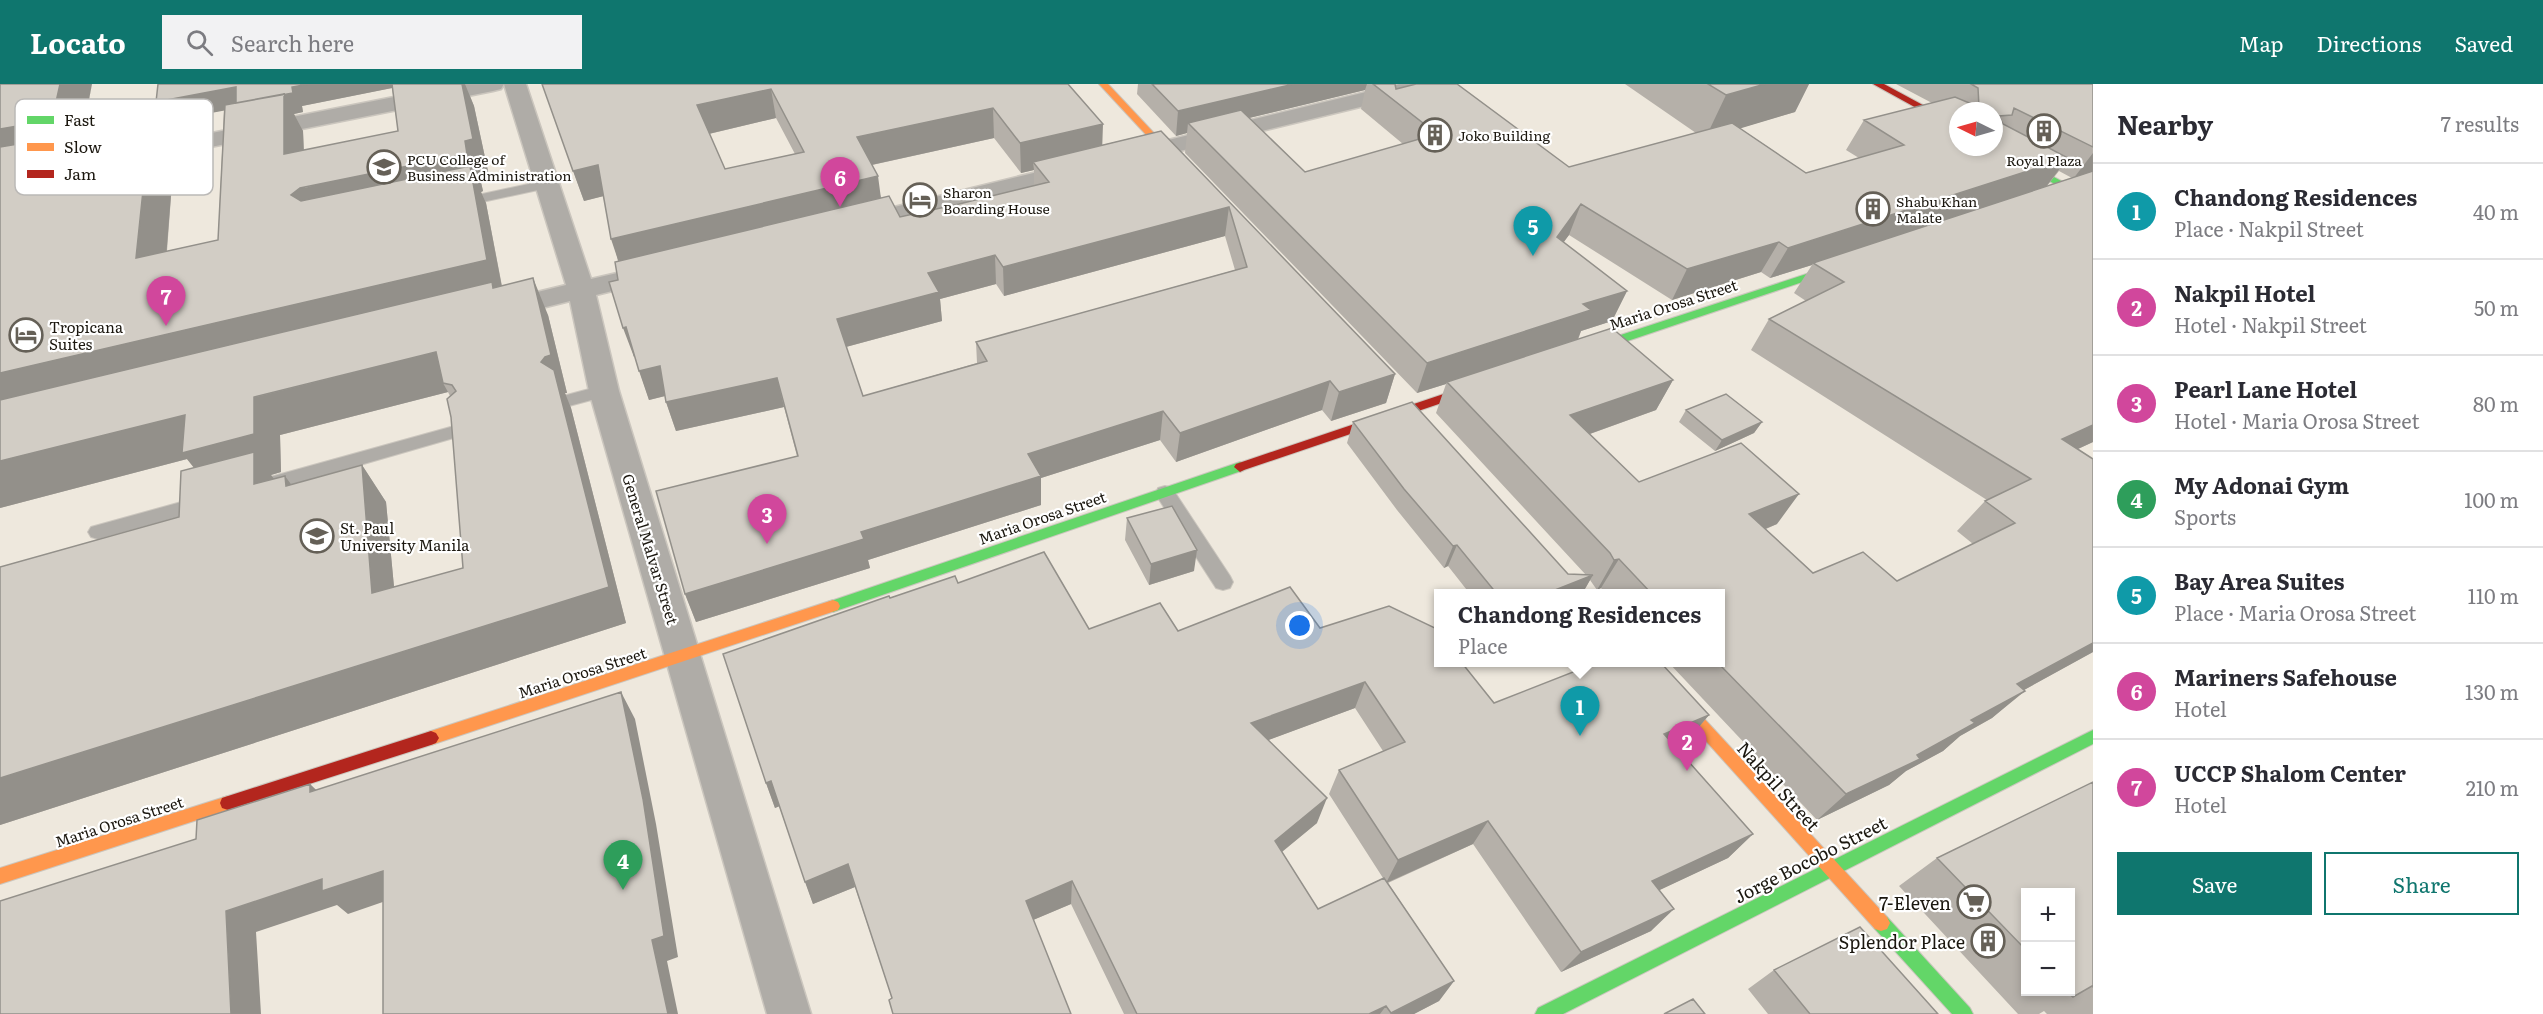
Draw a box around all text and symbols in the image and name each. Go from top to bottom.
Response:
search box [162,15,582,69]
text: Locato [30,21,126,63]
icon: search [183,26,216,59]
text: Search here [231,26,354,59]
text: Map [2239,27,2284,58]
text: Directions [2317,27,2422,58]
text: Saved [2455,27,2513,58]
legend [15,99,213,195]
north arrow [1949,102,2003,156]
text: Nearby [2117,104,2213,143]
text: Fast [64,107,96,131]
text: 7 results [2441,108,2519,138]
building icon: Royal Plaza [2026,113,2062,149]
building icon: Joko Building [1417,117,1453,153]
place label: Joko Building [1458,125,1550,145]
text: Slow [64,134,102,158]
school or university icon: PCU College of Business Administration [366,149,402,185]
place label: PCU College of Business Administration [407,149,572,185]
place label: Royal Plaza [2006,150,2082,170]
pin: 6 [820,158,860,207]
text: Jam [64,161,97,185]
text: Chandong Residences [2174,180,2417,213]
hotel icon: Sharon Boarding House [902,182,938,218]
place label: Sharon Boarding House [943,182,1050,218]
building icon: Shabu Khan Malate [1855,191,1891,227]
place label: Shabu Khan Malate [1896,191,1977,227]
text: 1 [2132,196,2141,226]
text: 40 m [2473,196,2519,226]
pin: 5 [1514,206,1552,256]
text: Place · Nakpil Street [2174,213,2364,243]
street label: Maria Orosa Street [1606,272,1740,336]
pin: 7 [146,276,186,326]
text: Nakpil Hotel [2174,276,2316,309]
text: 2 [2131,292,2142,322]
text: 50 m [2474,292,2519,322]
text: Hotel · Nakpil Street [2174,309,2367,339]
place label: Tropicana Suites [49,315,124,355]
hotel icon: Tropicana Suites [8,317,44,353]
text: Pearl Lane Hotel [2174,372,2357,405]
text: 3 [2131,388,2142,418]
text: 80 m [2473,388,2519,418]
text: Hotel · Maria Orosa Street [2174,405,2419,435]
text: My Adonai Gym [2174,468,2349,501]
street label: General Malvar Street [617,471,685,627]
street label: Maria Orosa Street [975,484,1109,550]
text: 4 [2130,484,2143,514]
text: 100 m [2464,484,2519,514]
pin: 3 [748,494,786,544]
text: Sports [2174,501,2236,531]
place label: St. Paul University Manila [340,516,470,556]
school or university icon: St. Paul University Manila [299,518,335,554]
text: Bay Area Suites [2174,564,2345,597]
text: 5 [2131,580,2142,610]
text: 110 m [2468,580,2519,610]
popup [1434,589,1725,667]
text: Chandong Residences [1458,597,1701,630]
text: Place · Maria Orosa Street [2174,597,2416,627]
your location [1285,611,1314,640]
text: Place [1458,630,1508,660]
street label: Maria Orosa Street [515,640,649,704]
text: Mariners Safehouse [2174,660,2397,693]
text: 6 [2131,676,2142,706]
text: 130 m [2465,676,2519,706]
pin: 1 [1560,686,1600,736]
text: Hotel [2174,693,2227,723]
pin: 2 [1668,722,1706,771]
street label: Nakpil Street [1731,735,1827,838]
text: UCCP Shalom Center [2174,756,2406,789]
text: 7 [2131,772,2142,802]
text: 210 m [2466,772,2519,802]
street label: Maria Orosa Street [52,789,186,853]
text: Hotel [2174,789,2227,819]
street label: Jorge Bocobo Street [1729,808,1892,909]
pin: 4 [604,840,642,890]
button: Save [2117,852,2312,915]
button: Share [2324,852,2519,915]
supermarket icon: 7-Eleven [1956,884,1992,920]
map controls [2021,888,2075,996]
button: + [2021,888,2075,942]
place label: 7-Eleven [1879,889,1951,916]
building icon: Splendor Place [1970,923,2006,959]
place label: Splendor Place [1839,928,1965,955]
button: − [2021,942,2075,996]

